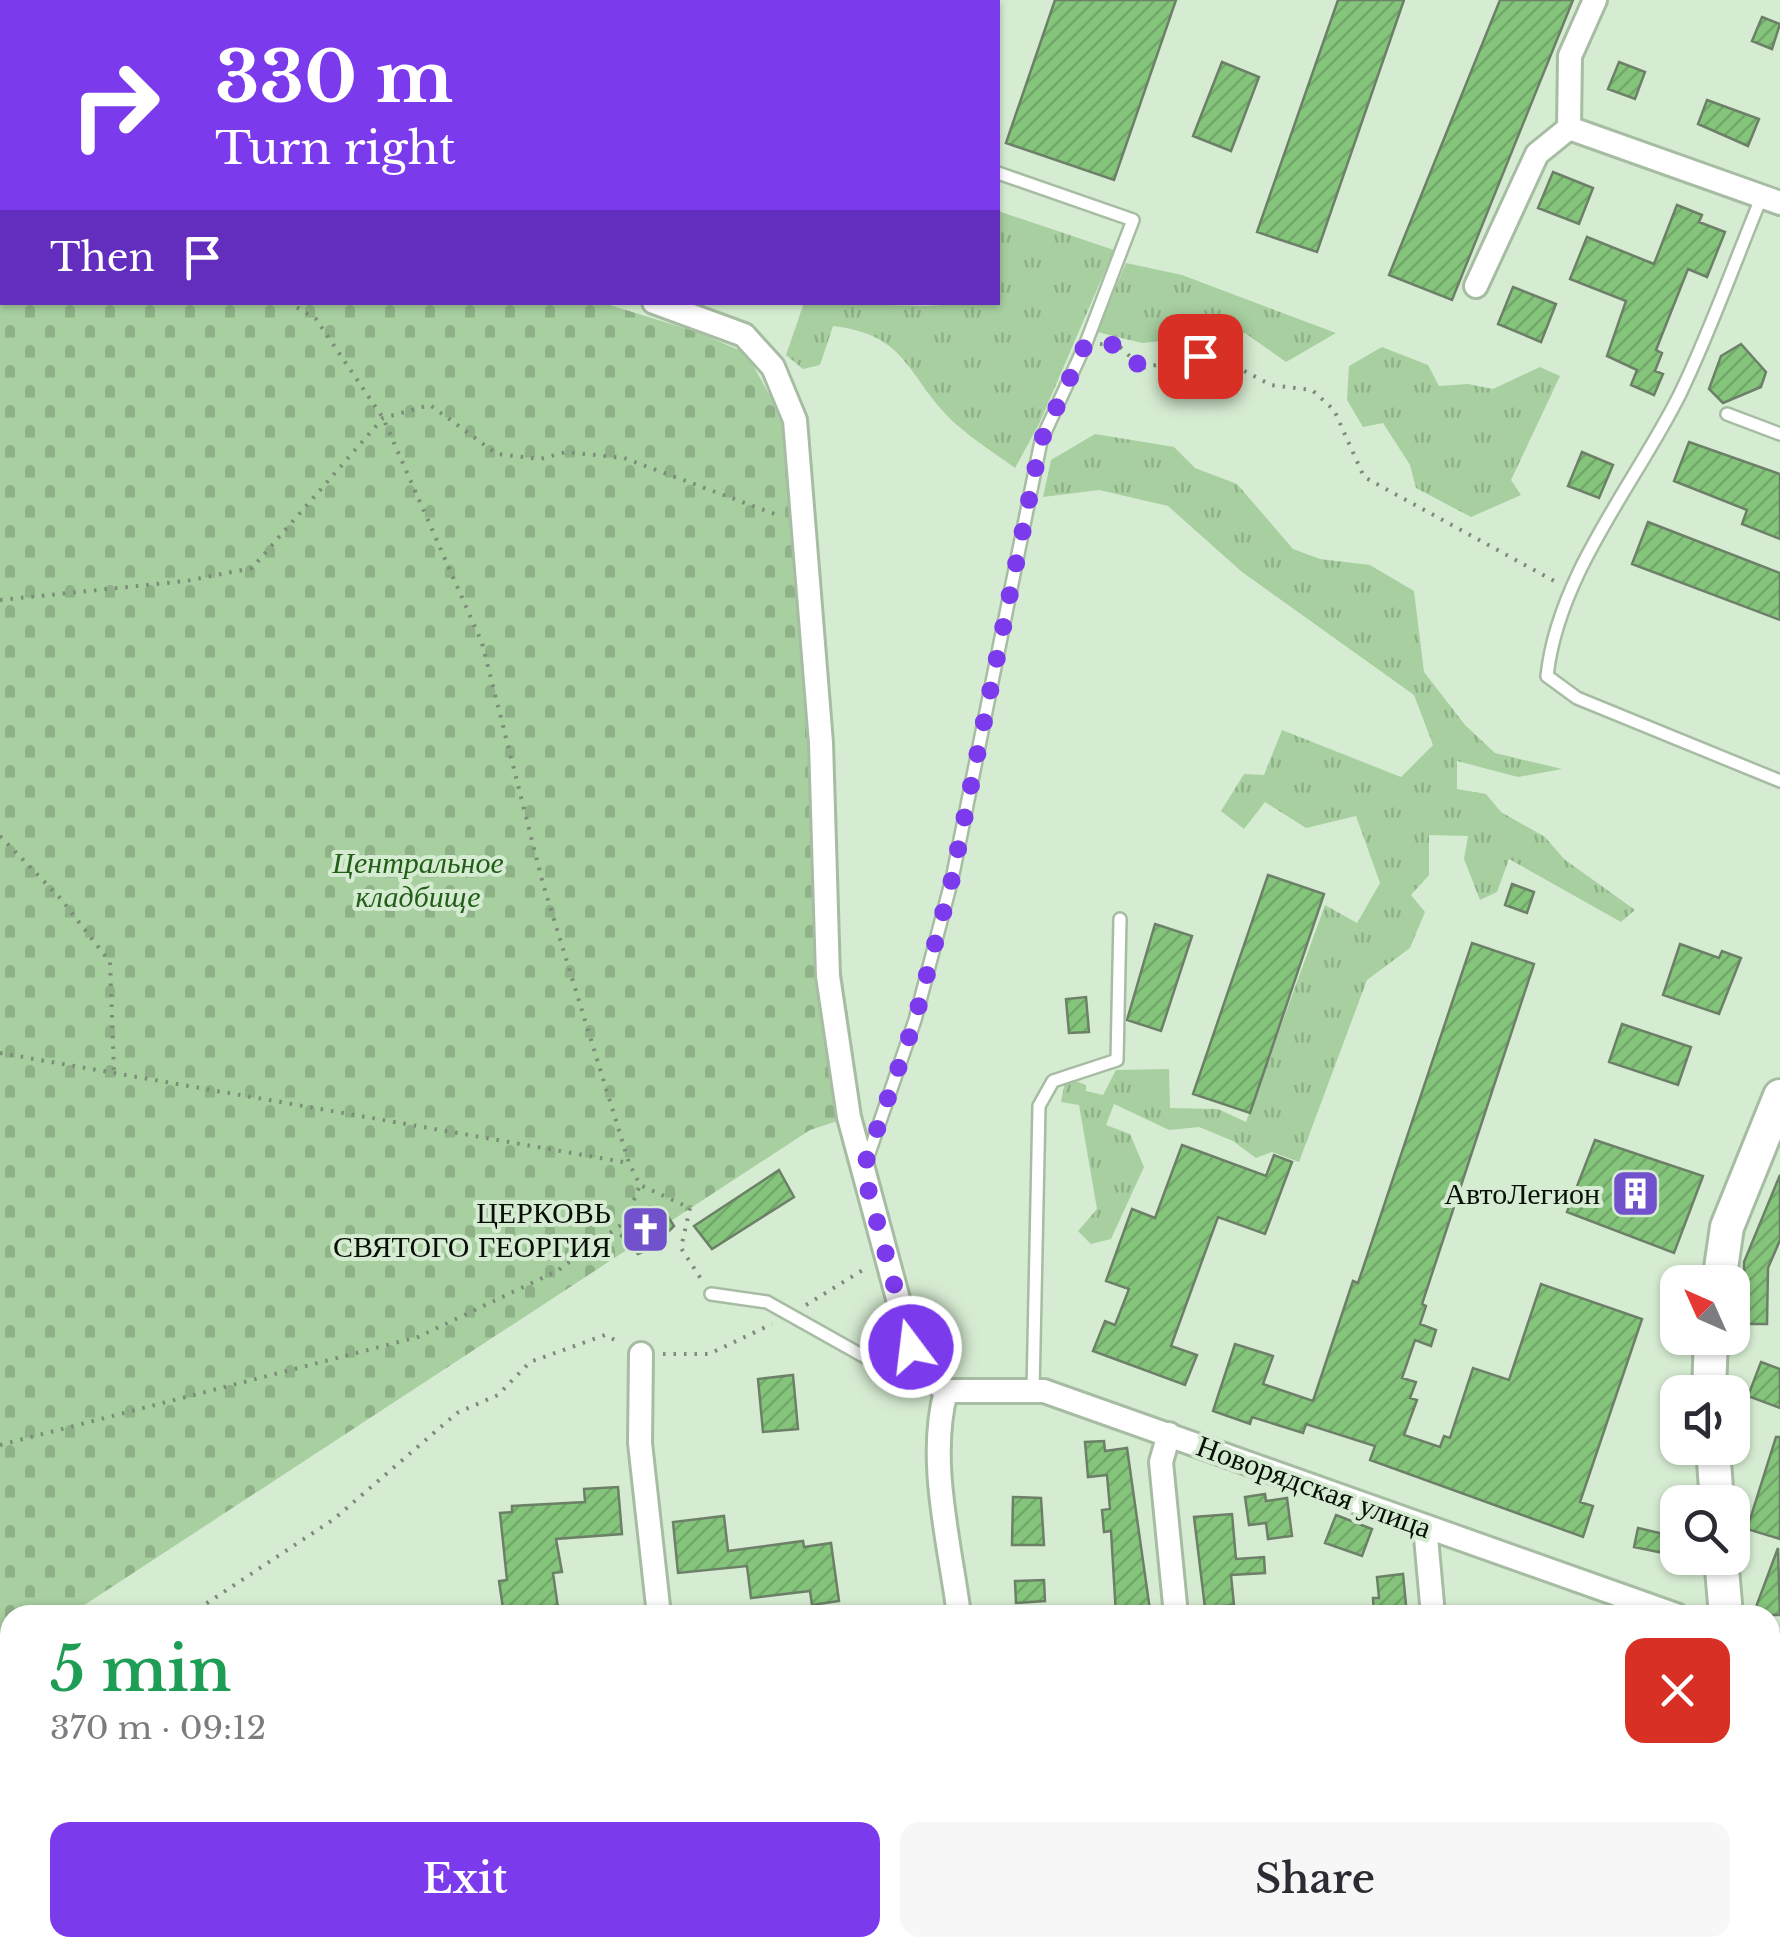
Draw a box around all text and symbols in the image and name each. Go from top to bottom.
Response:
text: 330 m [215,34,453,121]
icon: right [50,40,180,170]
text: Turn right [215,120,456,176]
icon: arrive [175,230,230,285]
text: Then [50,234,155,281]
pin [1158,314,1243,399]
icon: arrive [1173,329,1228,384]
park label: Центральное кладбище [331,844,504,915]
building icon: АвтоЛегион [1609,1168,1661,1220]
place label: АвтоЛегион [1444,1175,1600,1212]
place label: ЦЕРКОВЬ СВЯТОГО ГЕОРГИЯ [333,1194,611,1265]
church icon: ЦЕРКОВЬ СВЯТОГО ГЕОРГИЯ [620,1204,672,1256]
north arrow [1660,1265,1750,1355]
map controls [1660,1265,1750,1575]
position arrow [859,1295,963,1399]
button: sound [1660,1375,1750,1465]
street label: Новорядская улица [1192,1427,1437,1546]
button: search [1660,1485,1750,1575]
text: 5 min [50,1633,232,1707]
button: close [1625,1638,1730,1743]
text: 370 m · 09:12 [50,1708,266,1748]
button: Exit [50,1822,880,1937]
button: Share [900,1822,1730,1937]

